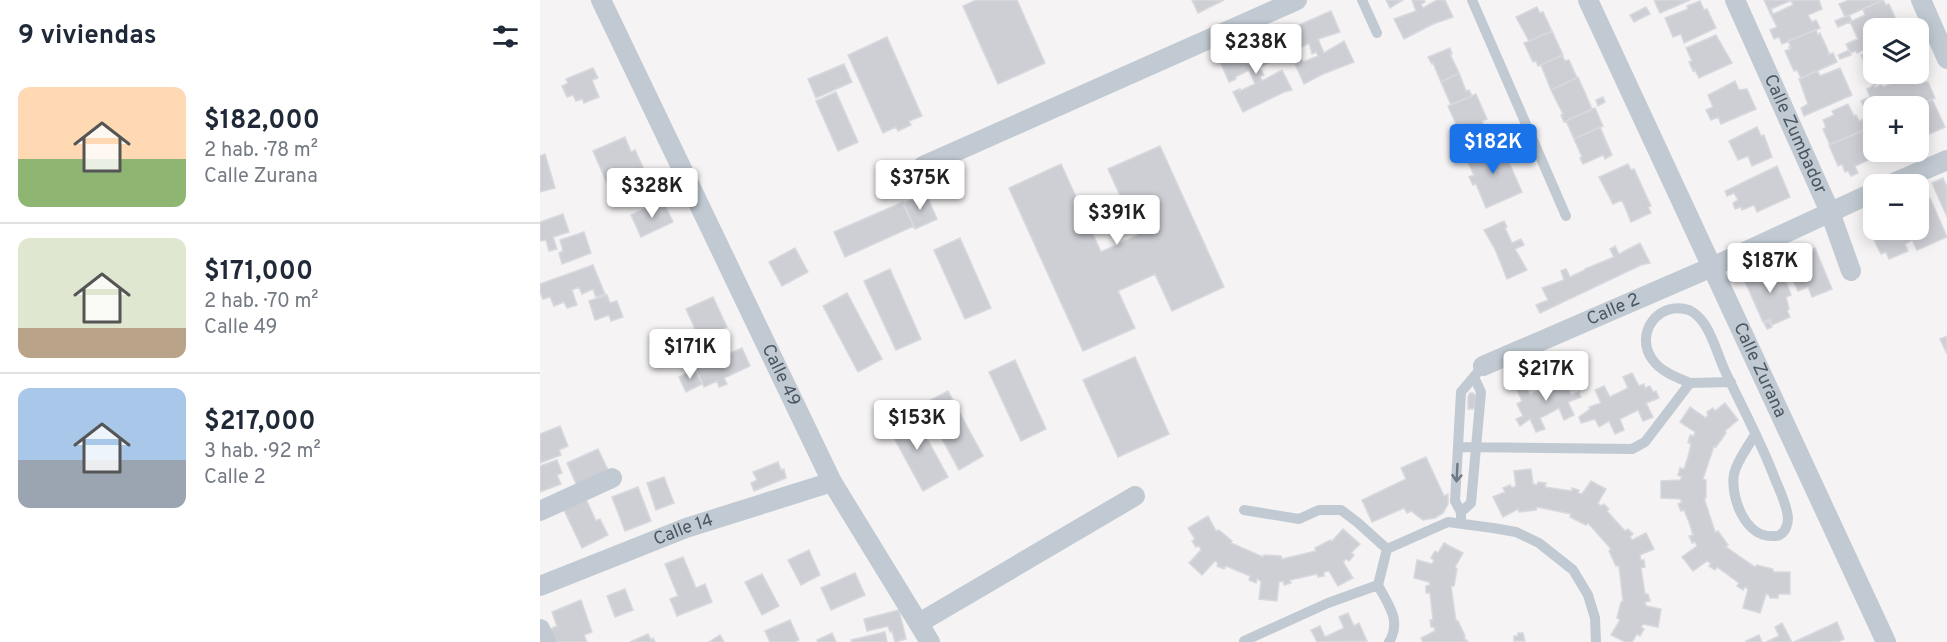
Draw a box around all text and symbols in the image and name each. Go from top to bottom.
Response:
map controls [1863,18,1929,240]
button: layers [1863,18,1929,84]
text: 9 viviendas [18,20,157,53]
icon: filters [489,20,522,53]
pin: $238K [1214,24,1298,75]
text: $238K [1225,30,1287,56]
street label: Calle Zumbador [1758,71,1832,198]
button: + [1863,96,1929,162]
text: $182,000 [204,105,320,138]
icon: home [66,111,138,183]
pin: $182K [1451,124,1535,175]
text: $182K [1464,130,1522,156]
text: 2 hab. · 78 m² [204,138,318,164]
pin: $375K [878,160,962,211]
text: Calle Zurana [204,164,318,190]
text: $375K [890,166,950,192]
pin: $328K [610,168,694,219]
text: $328K [621,174,683,200]
button: − [1863,174,1929,240]
pin: $391K [1075,195,1159,246]
text: $391K [1088,201,1146,227]
pin: $187K [1728,243,1812,294]
text: $187K [1741,249,1799,275]
text: $171,000 [204,256,313,289]
icon: home [66,262,138,334]
street label: Calle 2 [1583,288,1643,331]
text: 2 hab. · 70 m² [204,289,319,315]
text: Calle 49 [204,315,277,341]
street label: Calle Zurana [1728,319,1792,421]
pin: $171K [648,329,732,380]
text: $171K [663,335,717,361]
street label: Calle 49 [756,340,805,410]
pin: $217K [1504,351,1588,402]
text: $217K [1517,357,1575,383]
pin: $153K [875,400,959,451]
text: $217,000 [204,406,316,439]
text: $153K [888,406,946,432]
icon: home [66,412,138,484]
text: 3 hab. · 92 m² [204,439,321,465]
one-way arrow [1451,463,1462,482]
text: Calle 2 [204,465,266,491]
street label: Calle 14 [650,509,716,551]

